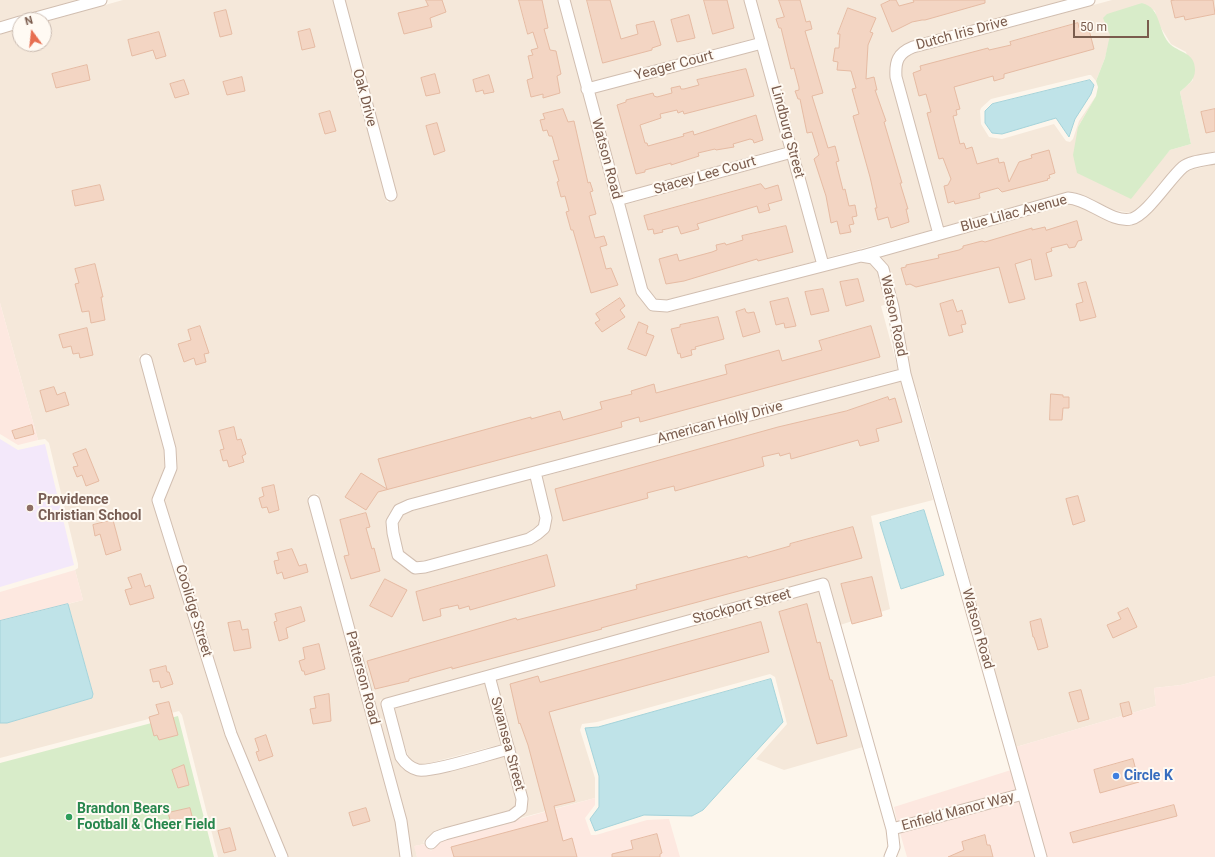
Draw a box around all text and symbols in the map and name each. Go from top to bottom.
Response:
north arrow [12,12,52,52]
scale bar [1075,12,1151,38]
text: N [24,14,34,28]
street label: Dutch Iris Drive [914,14,1010,54]
text: 50 m [1080,20,1107,34]
street label: Yeager Court [633,47,715,85]
street label: Oak Drive [348,67,380,129]
street label: Lindburg Street [767,84,807,180]
street label: Watson Road [587,117,625,201]
street label: Stacey Lee Court [652,153,758,199]
street label: Blue Lilac Avenue [959,192,1069,236]
street label: Watson Road [876,274,910,358]
street label: American Holly Drive [655,398,785,448]
place label: Providence Christian School [38,492,142,524]
marker: Providence Christian School [25,503,35,513]
street label: Coolidge Street [171,563,215,659]
street label: Stockport Street [691,586,793,628]
street label: Watson Road [957,587,997,671]
street label: Patterson Road [341,629,383,727]
street label: Swansea Street [486,695,528,793]
place label: Circle K [1124,768,1173,784]
marker: Circle K [1111,771,1121,781]
street label: Enfield Manor Way [900,789,1016,835]
place label: Brandon Bears Football & Cheer Field [77,801,215,834]
marker: Brandon Bears Football & Cheer Field [64,812,74,822]

